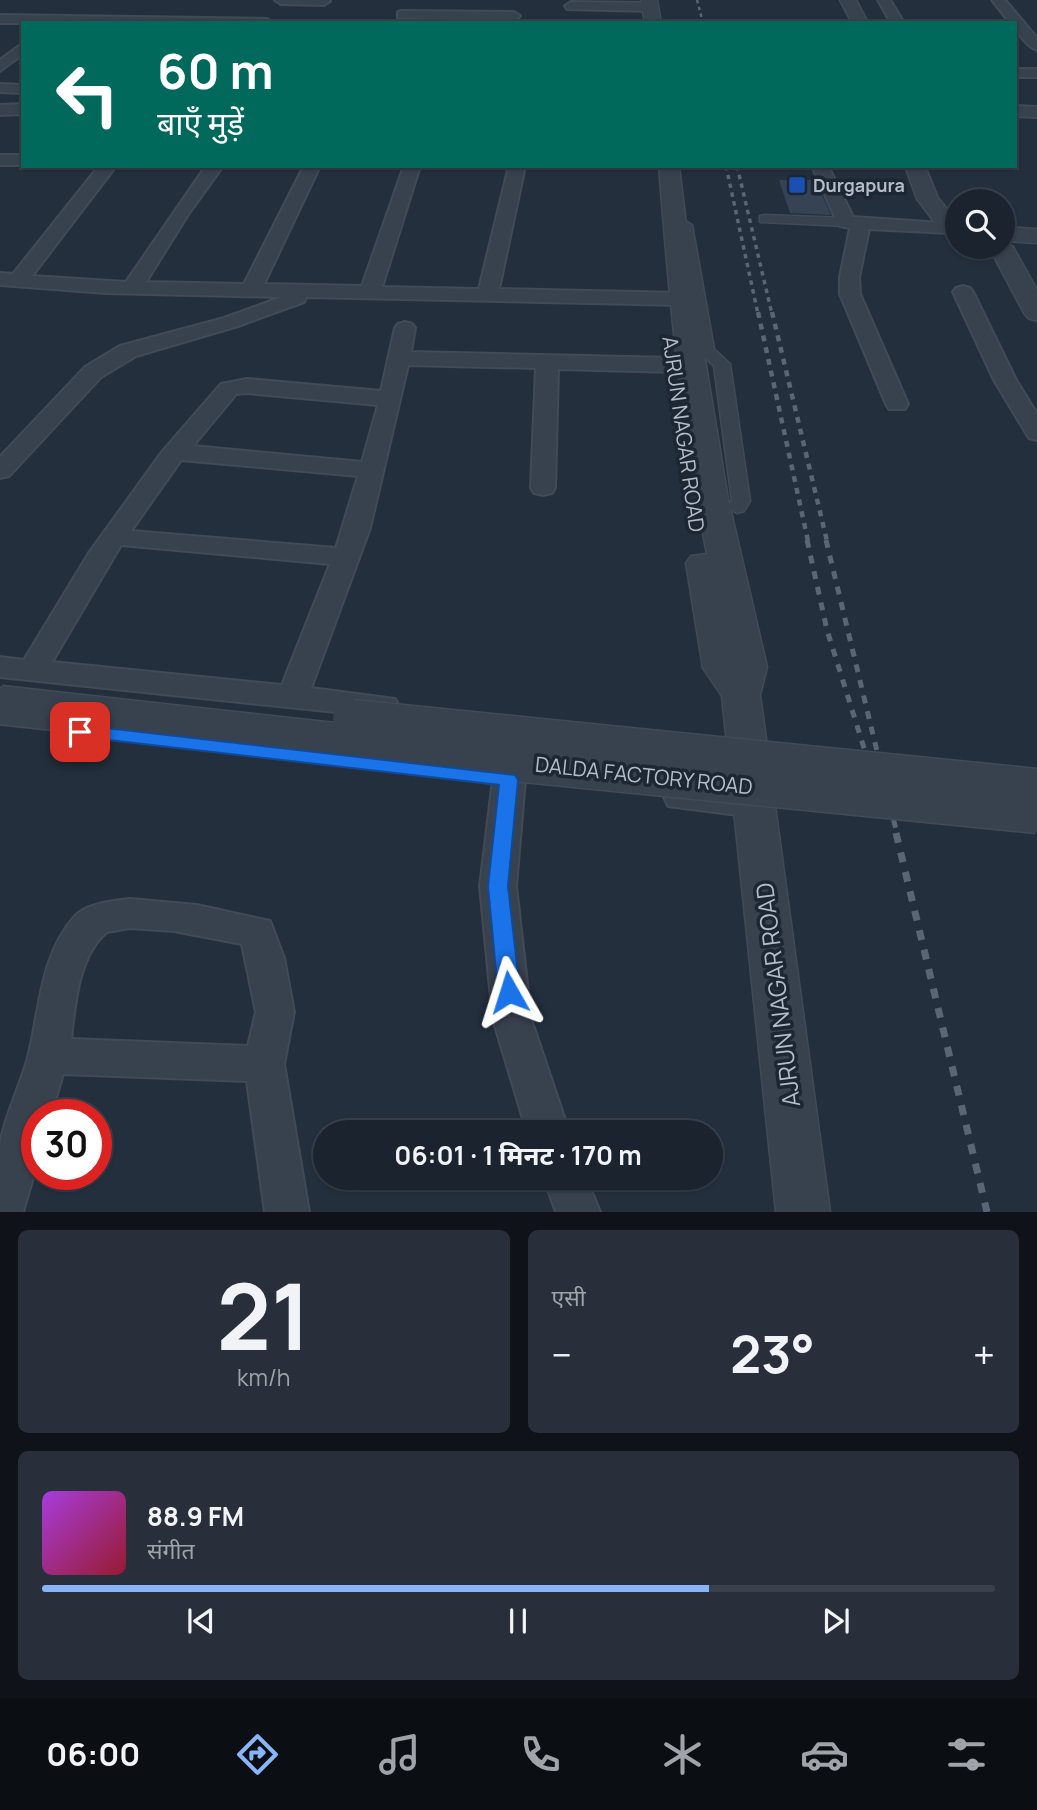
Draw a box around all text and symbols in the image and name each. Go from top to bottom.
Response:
text: 60 m [157,37,274,104]
icon: left [42,49,133,140]
text: बाएँ मुड़ें [157,101,244,145]
place label: Durgapura [813,173,905,197]
marker: Durgapura [787,175,807,195]
map controls [945,189,1015,259]
button: search [945,189,1015,259]
street label: AJRUN NAGAR ROAD [656,334,712,534]
pin [50,702,110,762]
icon: arrive [61,713,99,751]
street label: DALDA FACTORY ROAD [534,750,754,800]
street label: AJRUN NAGAR ROAD [747,881,807,1109]
position arrow [472,955,546,1029]
speed limit sign: 30 [21,1099,112,1190]
text: 06:01 · 1 मिनट · 170 m [394,1137,642,1173]
text: 21 [217,1253,311,1377]
text: एसी [552,1281,586,1313]
text: 23° [730,1318,815,1389]
text: − [552,1328,572,1380]
text: + [973,1328,995,1380]
text: km/h [237,1361,291,1393]
text: 88.9 FM [147,1498,244,1534]
text: संगीत [147,1534,195,1566]
icon: previous [182,1602,220,1640]
icon: pause [499,1602,537,1640]
icon: next [817,1602,855,1640]
icon: directions [233,1730,282,1779]
icon: music [375,1730,424,1779]
icon: phone [516,1730,565,1779]
icon: climate [658,1730,707,1779]
icon: car [800,1730,849,1779]
icon: filters [942,1730,991,1779]
text: 06:00 [46,1732,140,1776]

